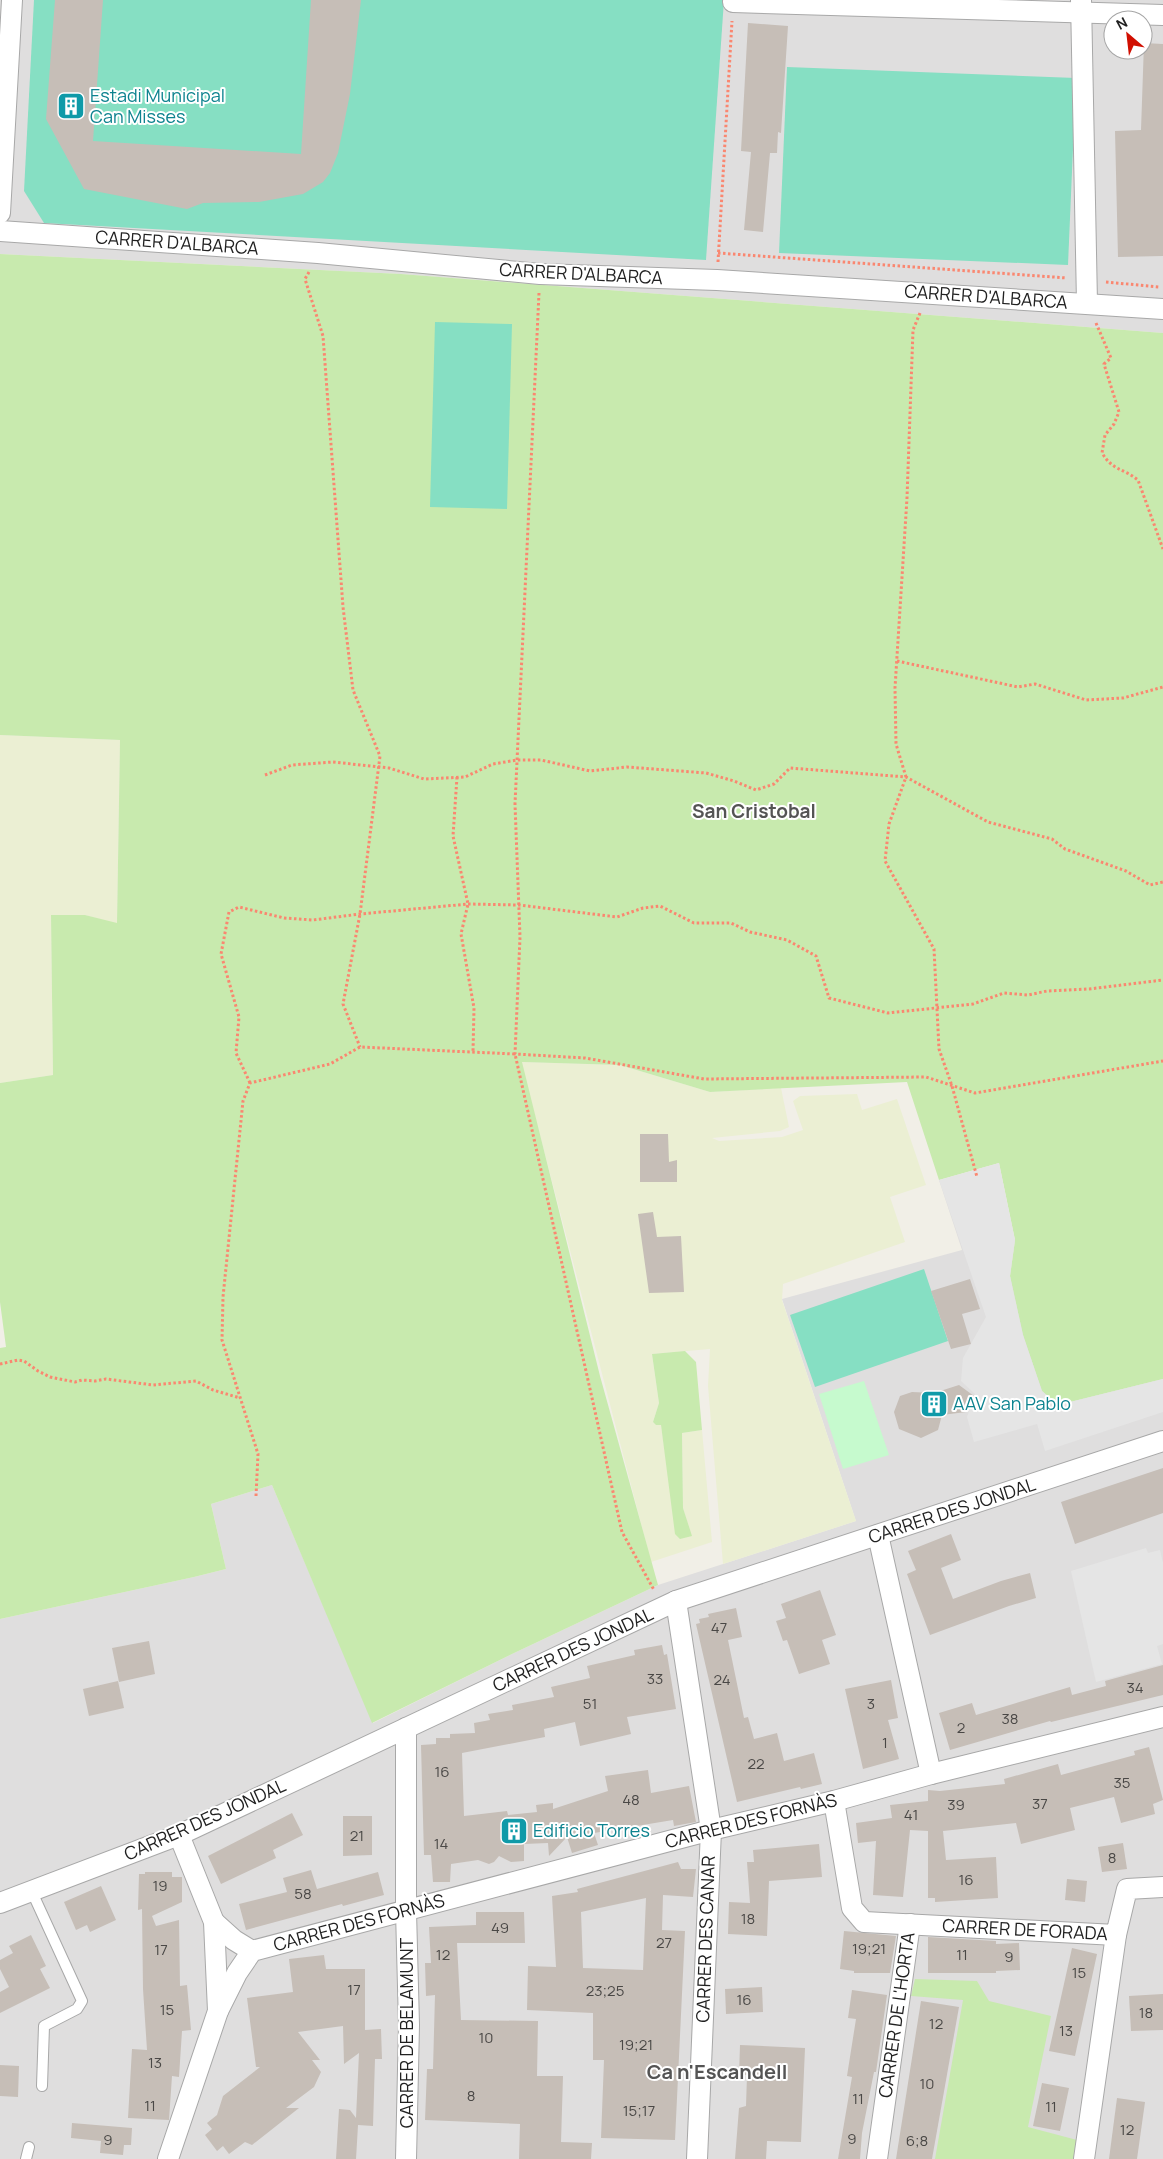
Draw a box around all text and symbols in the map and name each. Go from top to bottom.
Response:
north arrow [1103,10,1153,60]
text: N [1113,12,1131,34]
place label: Estadi Municipal Can Misses [90,83,225,128]
building icon: Estadi Municipal Can Misses [56,91,86,121]
street label: CARRER D'ALBARCA [95,224,260,260]
street label: CARRER D'ALBARCA [499,257,664,289]
street label: CARRER D'ALBARCA [904,278,1069,314]
district label: San Cristobal [692,798,816,824]
building icon: AAV San Pablo [919,1389,949,1419]
place label: AAV San Pablo [953,1391,1071,1415]
street label: CARRER DES JONDAL [865,1472,1038,1548]
street label: CARRER DES JONDAL [488,1601,657,1697]
house number: 47 [711,1617,727,1638]
house number: 33 [647,1668,663,1689]
house number: 24 [713,1669,731,1690]
house number: 34 [1126,1677,1144,1698]
house number: 51 [583,1693,597,1714]
house number: 3 [867,1693,875,1714]
house number: 38 [1001,1708,1019,1729]
house number: 2 [957,1717,965,1738]
house number: 1 [882,1732,888,1753]
house number: 22 [747,1753,765,1774]
house number: 16 [434,1761,450,1782]
house number: 35 [1114,1772,1130,1793]
street label: CARRER DES JONDAL [120,1773,289,1866]
street label: CARRER DES FORNÀS [662,1787,839,1853]
house number: 48 [622,1789,640,1810]
house number: 37 [1032,1793,1048,1814]
house number: 39 [947,1794,965,1815]
house number: 41 [904,1804,918,1825]
building icon: Edificio Torres [499,1816,529,1846]
place label: Edificio Torres [533,1818,650,1842]
house number: 21 [350,1825,364,1846]
house number: 14 [434,1833,448,1854]
house number: 8 [1108,1847,1116,1868]
street label: CARRER DES CANAR [690,1855,720,2023]
house number: 16 [958,1869,974,1890]
house number: 19 [152,1875,168,1896]
house number: 58 [294,1883,312,1904]
street label: CARRER DES FORNÀS [270,1888,447,1956]
house number: 18 [741,1908,755,1929]
street label: CARRER DE FORADA [942,1913,1109,1945]
house number: 49 [491,1917,509,1938]
street label: CARRER DE L'HORTA [872,1930,920,2099]
house number: 27 [656,1932,672,1953]
street label: CARRER DE BELAMUNT [394,1938,418,2128]
house number: 19;21 [852,1938,886,1959]
house number: 17 [154,1939,168,1960]
house number: 12 [436,1944,450,1965]
house number: 11 [956,1944,968,1965]
house number: 9 [1004,1946,1014,1967]
house number: 15 [1072,1962,1086,1983]
house number: 17 [347,1979,361,2000]
house number: 23;25 [586,1980,624,2001]
house number: 16 [736,1989,752,2010]
house number: 15 [160,1999,174,2020]
house number: 18 [1139,2002,1153,2023]
house number: 12 [929,2013,943,2034]
house number: 13 [1059,2020,1073,2041]
house number: 10 [479,2027,494,2048]
house number: 19;21 [619,2034,653,2055]
house number: 13 [148,2052,162,2073]
district label: Ca n'Escandell [647,2058,787,2085]
house number: 10 [920,2073,935,2094]
house number: 8 [467,2085,475,2106]
house number: 11 [852,2088,864,2109]
house number: 11 [144,2095,156,2116]
house number: 11 [1045,2096,1057,2117]
house number: 15;17 [623,2100,655,2121]
house number: 12 [1120,2119,1134,2140]
house number: 9 [847,2128,857,2149]
house number: 9 [103,2129,113,2150]
house number: 6;8 [906,2130,928,2151]

